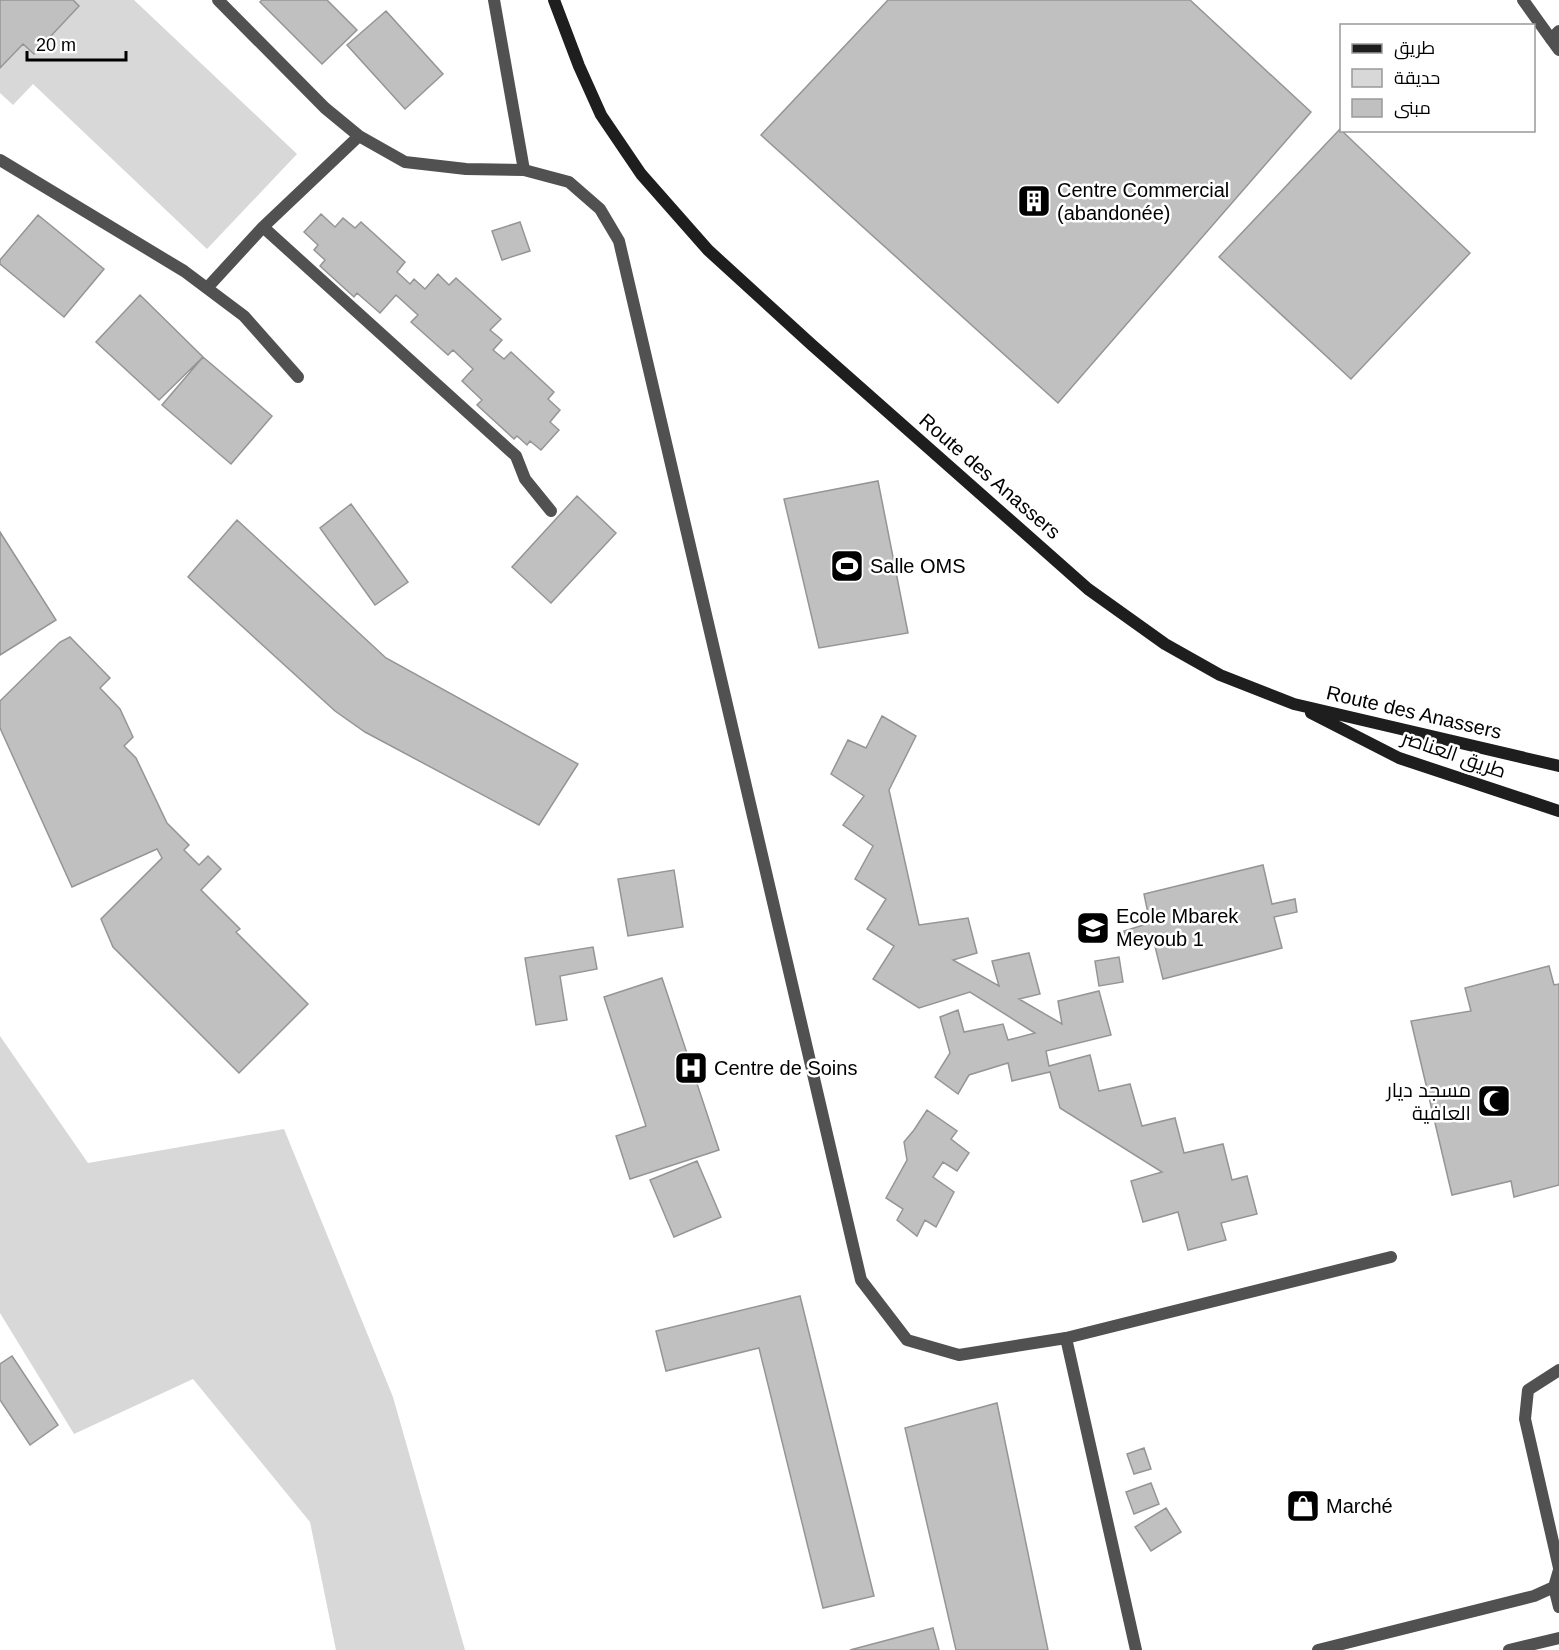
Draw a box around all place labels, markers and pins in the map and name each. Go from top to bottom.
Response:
place label: Centre Commercial (abandonée) [1057,179,1229,224]
building icon: Centre Commercial (abandonée) [1016,183,1052,219]
sports icon: Salle OMS [829,548,865,584]
place label: Salle OMS [870,555,966,577]
place label: Ecole Mbarek Meyoub 1 [1116,905,1239,950]
school or university icon: Ecole Mbarek Meyoub 1 [1075,910,1111,946]
hospital icon: Centre de Soins [673,1050,709,1086]
place label: Centre de Soins [714,1057,857,1079]
place label: مسجد ديار العافية [1385,1079,1471,1124]
mosque icon: مسجد ديار العافية [1476,1083,1512,1119]
shop icon: Marché [1285,1488,1321,1524]
place label: Marché [1326,1495,1393,1517]

